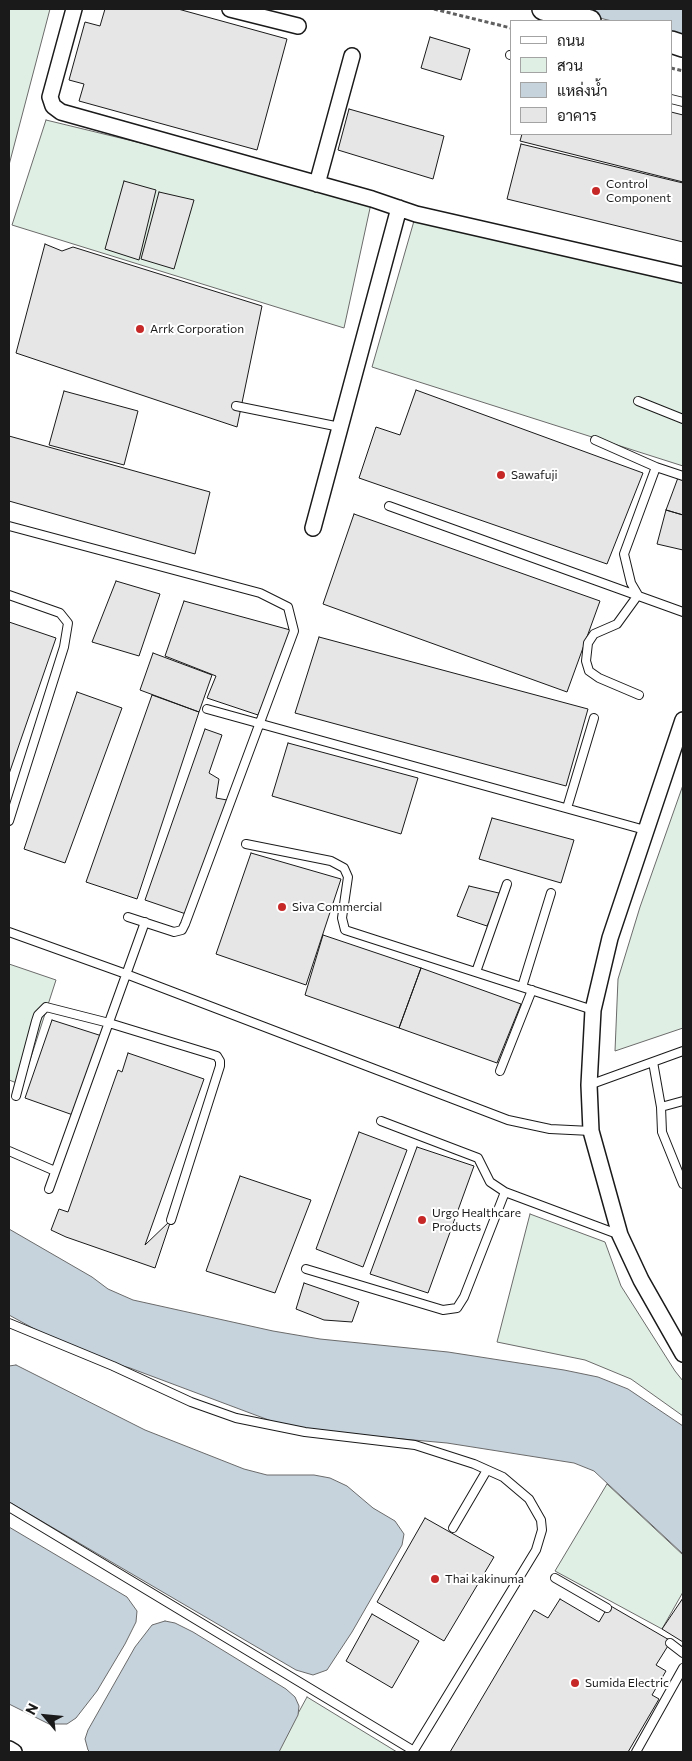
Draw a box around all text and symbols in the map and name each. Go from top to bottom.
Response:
legend [510,20,672,135]
text: ถนน [557,31,585,49]
text: สวน [557,56,583,74]
text: แหล่งน้ำ [557,81,608,99]
text: อาคาร [557,106,597,124]
place label: Control Component [606,177,671,205]
marker: Control Component [590,185,602,197]
place label: Arrk Corporation [150,322,244,336]
marker: Arrk Corporation [134,323,146,335]
place label: Sawafuji [511,468,558,482]
marker: Sawafuji [495,469,507,481]
place label: Siva Commercial [292,900,382,914]
marker: Siva Commercial [276,901,288,913]
place label: Urgo Healthcare Products [432,1206,521,1234]
marker: Urgo Healthcare Products [416,1214,428,1226]
place label: Thai kakinuma [445,1572,524,1586]
marker: Thai kakinuma [429,1573,441,1585]
place label: Sumida Electric [585,1676,669,1690]
marker: Sumida Electric [569,1677,581,1689]
north arrow [20,1691,70,1741]
text: N [21,1700,41,1717]

